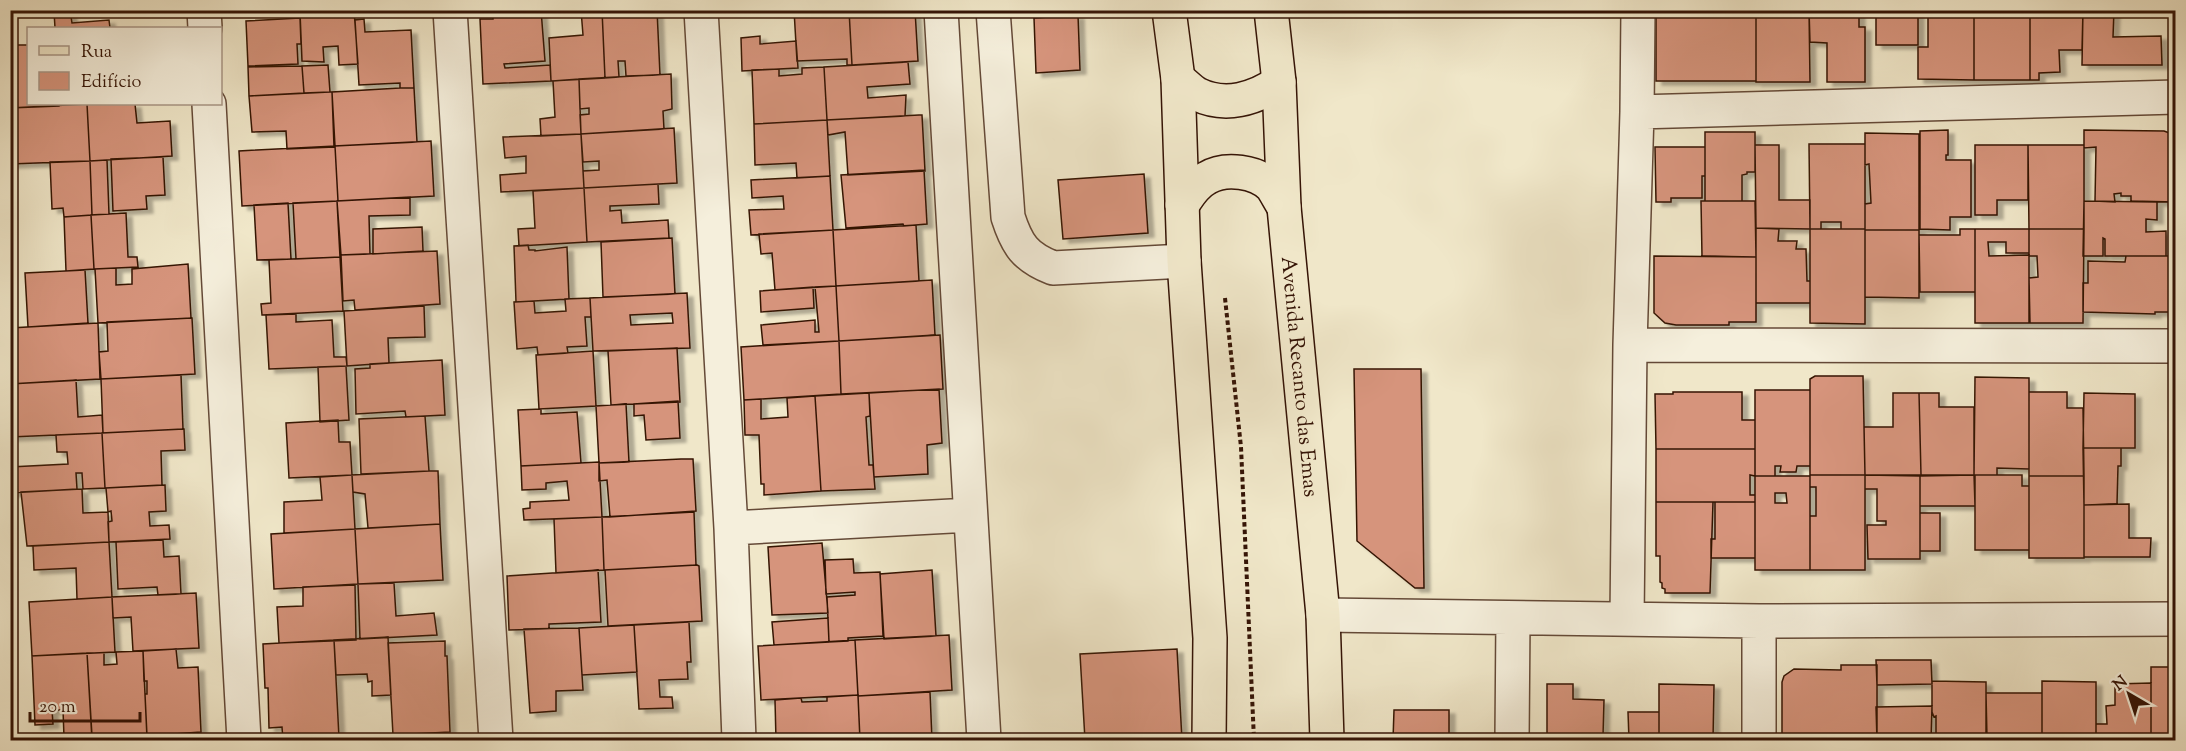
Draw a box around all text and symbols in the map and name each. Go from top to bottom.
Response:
legend [27,27,222,105]
text: Rua [81,40,112,66]
text: Edifício [81,70,142,96]
street label: Avenida Recanto das Emas [1272,255,1325,499]
north arrow [2099,664,2159,724]
text: N [2109,671,2134,697]
scale bar [30,685,140,723]
text: 20 m [39,695,76,721]

